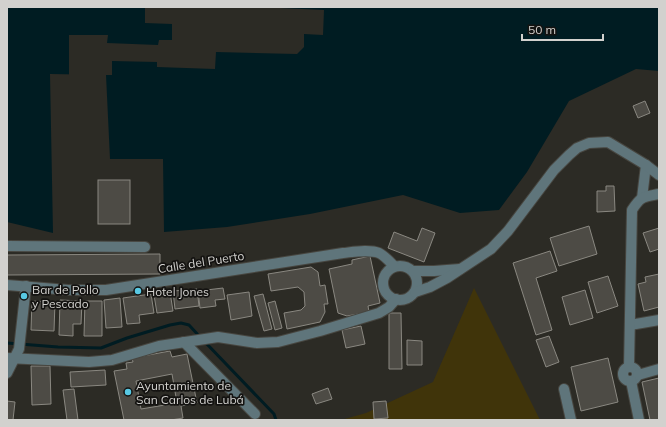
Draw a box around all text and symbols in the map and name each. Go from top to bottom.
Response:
scale bar [522,16,603,42]
text: 50 m [528,22,556,37]
street label: Calle del Puerto [157,248,245,276]
place label: Bar de Pollo y Pescado [32,282,99,311]
place label: Hotel Jones [146,284,209,299]
marker: Hotel Jones [133,286,143,296]
marker: Bar de Pollo y Pescado [19,291,29,301]
place label: Ayuntamiento de San Carlos de Lubá [136,378,244,407]
marker: Ayuntamiento de San Carlos de Lubá [123,387,133,397]

